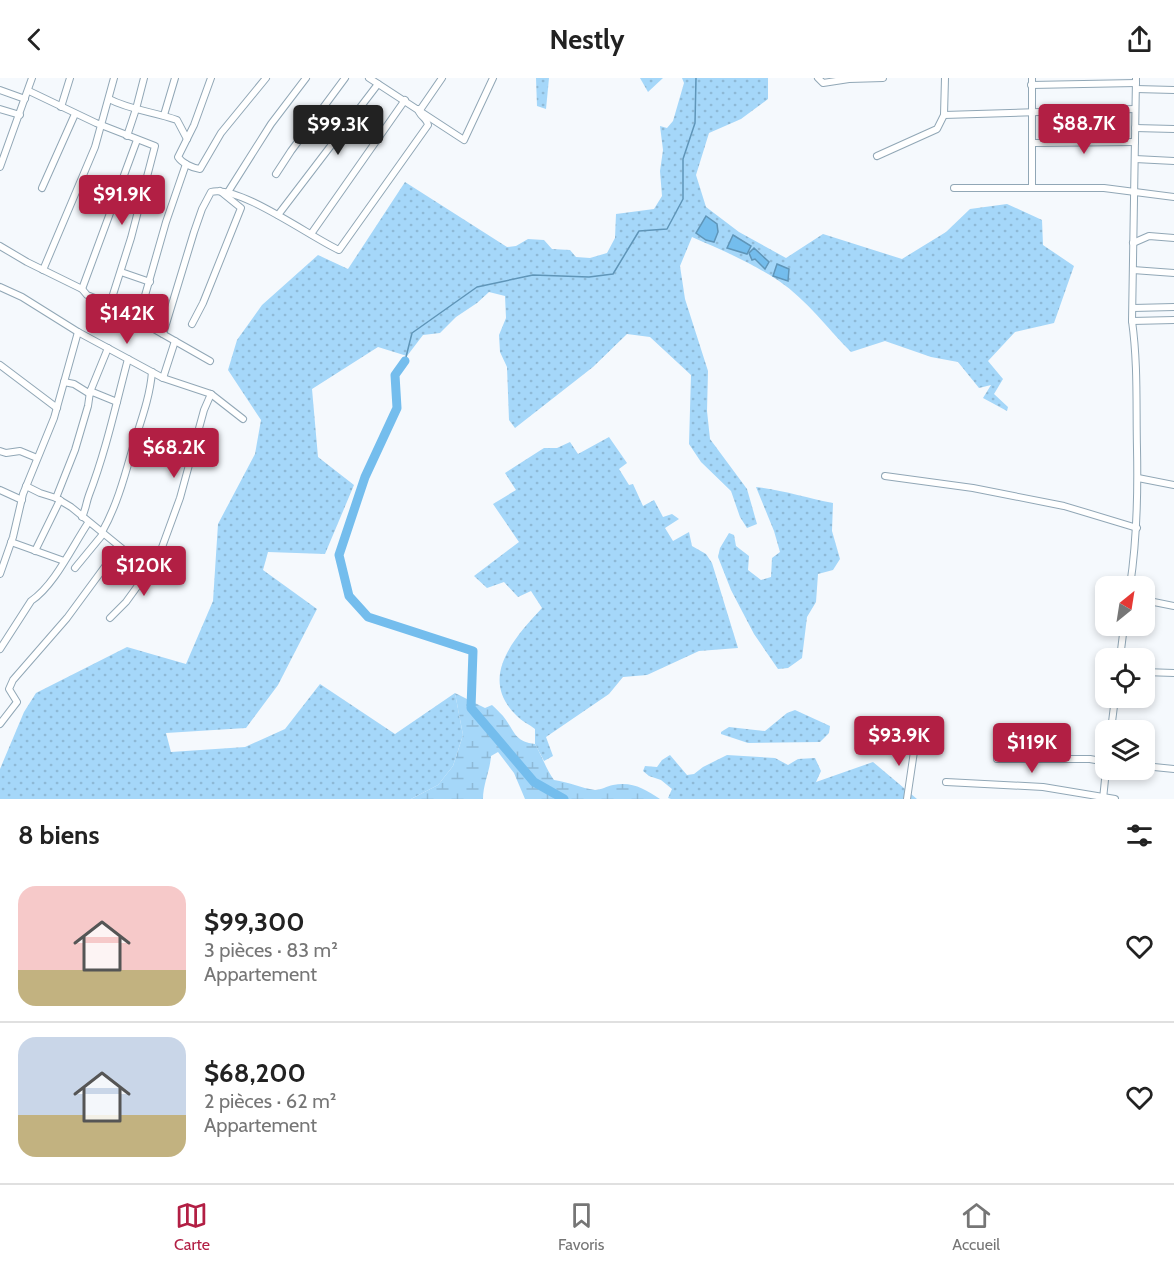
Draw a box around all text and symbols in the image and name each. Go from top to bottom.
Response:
icon: back [18,23,51,56]
text: Nestly [550,23,624,56]
icon: share [1123,23,1156,56]
pin: $88.7K [1035,104,1133,155]
pin: $99.3K [289,105,387,156]
text: $88.7K [1053,111,1115,135]
text: $99.3K [307,112,369,136]
pin: $91.9K [73,175,171,226]
text: $91.9K [93,182,151,206]
pin: $142K [85,294,169,345]
text: $142K [100,301,154,325]
pin: $68.2K [125,428,223,479]
text: $68.2K [143,435,205,459]
pin: $120K [102,546,186,597]
text: $120K [116,553,172,577]
north arrow [1095,576,1155,636]
map controls [1095,576,1155,780]
button: locate [1095,648,1155,708]
pin: $93.9K [850,716,948,767]
button: layers [1095,720,1155,780]
text: $93.9K [868,723,930,747]
pin: $119K [990,723,1074,774]
text: $119K [1007,730,1057,754]
text: 8 biens [18,819,99,851]
icon: filters [1123,819,1156,852]
text: $99,300 [204,906,305,938]
icon: home [66,910,138,982]
icon: heart [1123,930,1156,963]
text: 3 pièces · 83 m² [204,938,338,962]
text: Appartement [204,962,317,986]
text: $68,200 [204,1057,306,1089]
icon: home [66,1061,138,1133]
icon: heart [1123,1081,1156,1114]
text: 2 pièces · 62 m² [204,1089,336,1113]
text: Appartement [204,1113,317,1137]
tab: Carte [174,1199,210,1254]
tab: Favoris [558,1199,604,1254]
tab: Accueil [952,1199,1000,1254]

